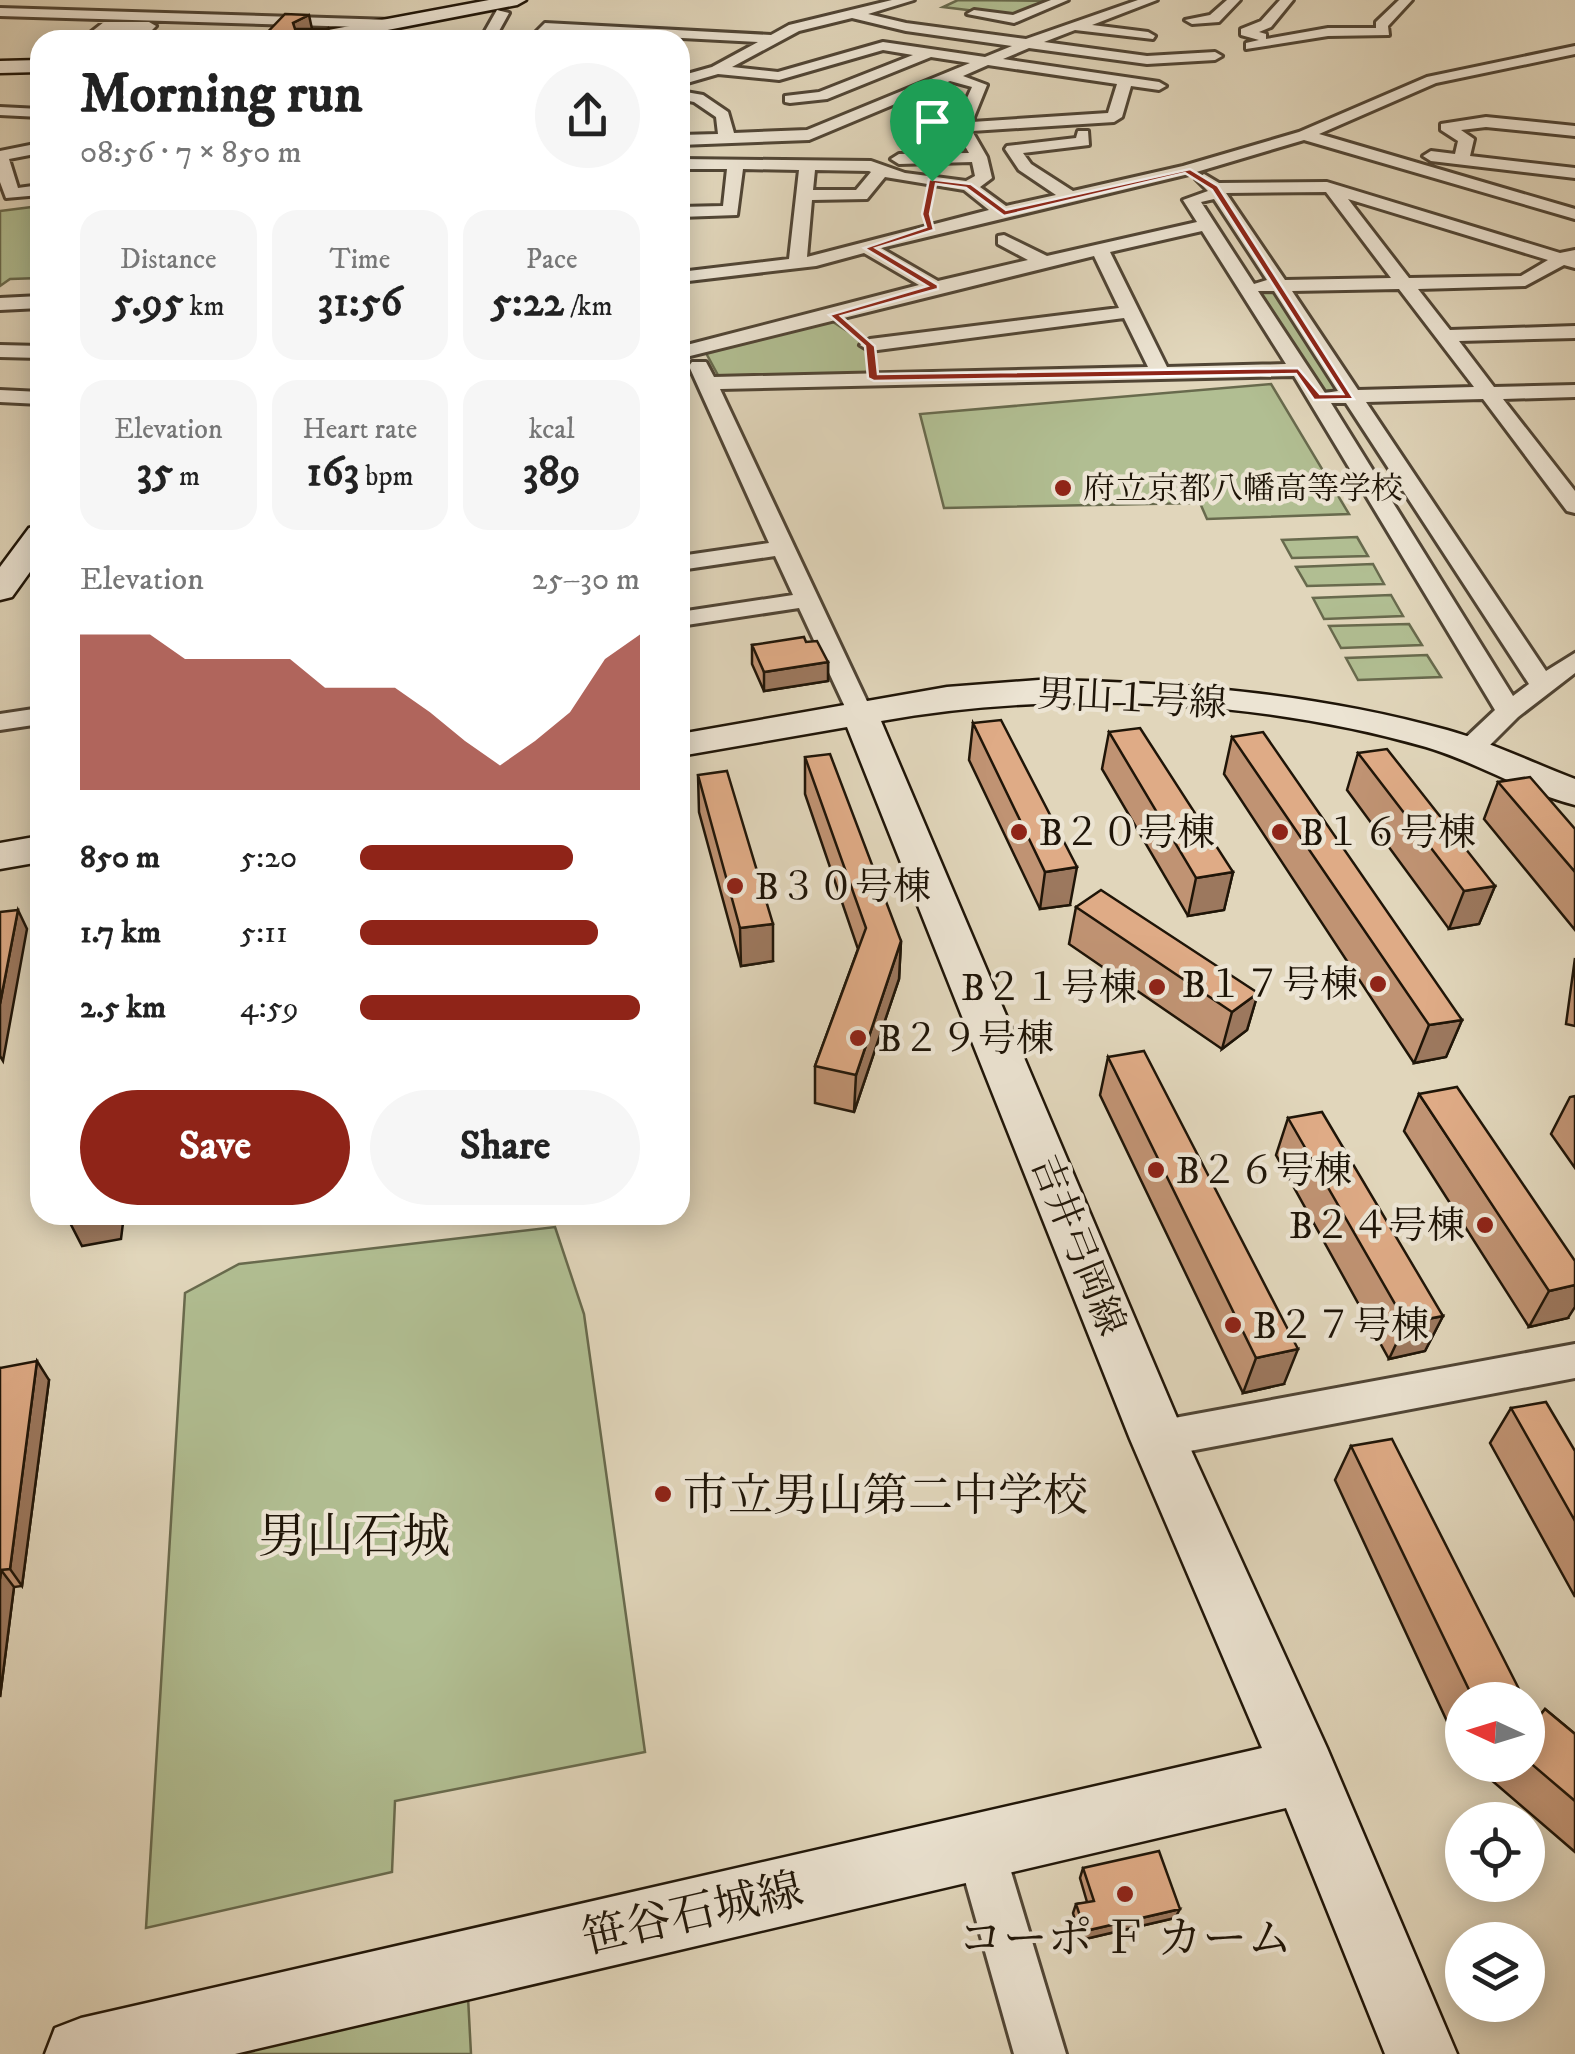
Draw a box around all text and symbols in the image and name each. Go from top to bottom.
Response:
text: Morning run [80,61,362,130]
button: share [535,63,640,168]
pin [890,79,975,182]
icon: arrive [905,94,960,149]
text: 08:56 · 7 × 850 m [80,133,301,173]
text: Distance [120,242,217,277]
text: Time [330,242,390,277]
text: Pace [526,242,578,277]
text: 5.95 [112,277,184,329]
text: 31:56 [318,277,402,329]
text: 5:22 [491,277,564,329]
text: km [184,289,224,324]
text: /km [564,289,612,324]
text: Elevation [114,412,223,447]
text: Heart rate [303,412,417,447]
text: kcal [529,412,575,447]
text: 35 [137,447,173,499]
text: 163 [306,447,359,499]
text: 389 [523,447,580,499]
text: m [173,459,200,494]
text: bpm [359,459,414,494]
place label: 府立京都八幡高等学校 [1083,470,1403,510]
marker: 府立京都八幡高等学校 [1052,477,1074,499]
text: Elevation [80,560,204,600]
text: 25–30 m [532,560,640,600]
street label: 男山１号線 [1036,671,1228,729]
place label: B２０号棟 [1039,810,1215,858]
place label: B１６号棟 [1300,810,1476,858]
marker: B２０号棟 [1008,821,1030,843]
marker: B１６号棟 [1269,821,1291,843]
text: 850 m [80,838,160,878]
text: 5:20 [240,838,297,878]
place label: B３０号棟 [755,864,931,912]
marker: B３０号棟 [724,875,746,897]
text: 1.7 km [80,913,161,953]
text: 5:11 [240,913,288,953]
place label: B１７号棟 [1182,962,1358,1010]
place label: B２１号棟 [961,965,1137,1013]
marker: B１７号棟 [1367,973,1389,995]
marker: B２１号棟 [1146,976,1168,998]
text: 2.5 km [80,988,166,1028]
text: 4:59 [240,988,299,1028]
place label: B２９号棟 [878,1016,1054,1064]
marker: B２９号棟 [847,1027,869,1049]
button: Save [80,1090,350,1205]
button: Share [370,1090,640,1205]
place label: B２６号棟 [1176,1148,1352,1196]
street label: 吉井弓岡線 [1019,1149,1135,1343]
marker: B２６号棟 [1145,1159,1167,1181]
place label: B２４号棟 [1289,1203,1465,1251]
marker: B２４号棟 [1474,1214,1496,1236]
place label: B２７号棟 [1253,1303,1429,1351]
marker: B２７号棟 [1222,1314,1244,1336]
place label: 市立男山第二中学校 [683,1469,1088,1525]
marker: 市立男山第二中学校 [652,1483,674,1505]
district label: 男山石城 [258,1508,450,1568]
north arrow [1445,1682,1545,1782]
map controls [1445,1682,1545,2022]
button: locate [1445,1802,1545,1902]
street label: 笹谷石城線 [577,1862,809,1968]
marker: コーポ Ｆ カーム [1114,1883,1136,1905]
place label: コーポ Ｆ カーム [958,1912,1292,1968]
button: layers [1445,1922,1545,2022]

